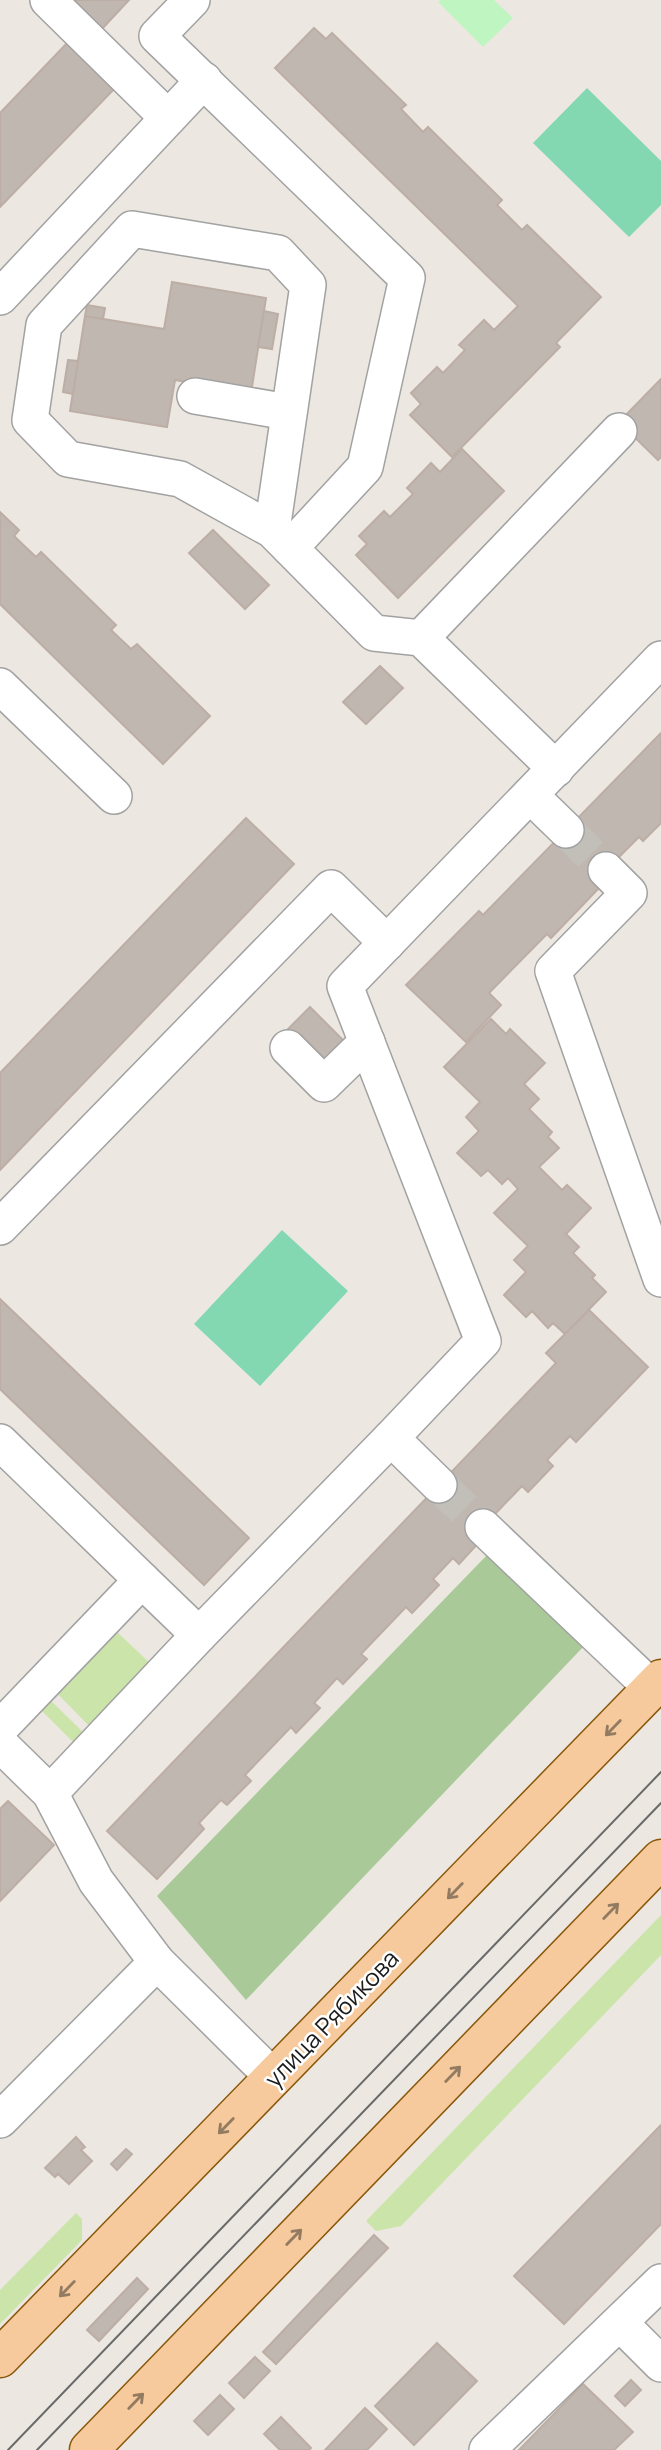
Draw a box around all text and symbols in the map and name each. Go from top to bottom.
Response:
one-way arrow [605,1719,622,1736]
one-way arrow [446,1882,463,1899]
one-way arrow [603,1903,620,1920]
street label: улица Рябикова [257,1942,405,2094]
one-way arrow [444,2066,461,2083]
one-way arrow [217,2118,234,2135]
one-way arrow [286,2229,303,2246]
one-way arrow [58,2280,75,2297]
one-way arrow [128,2393,145,2410]

